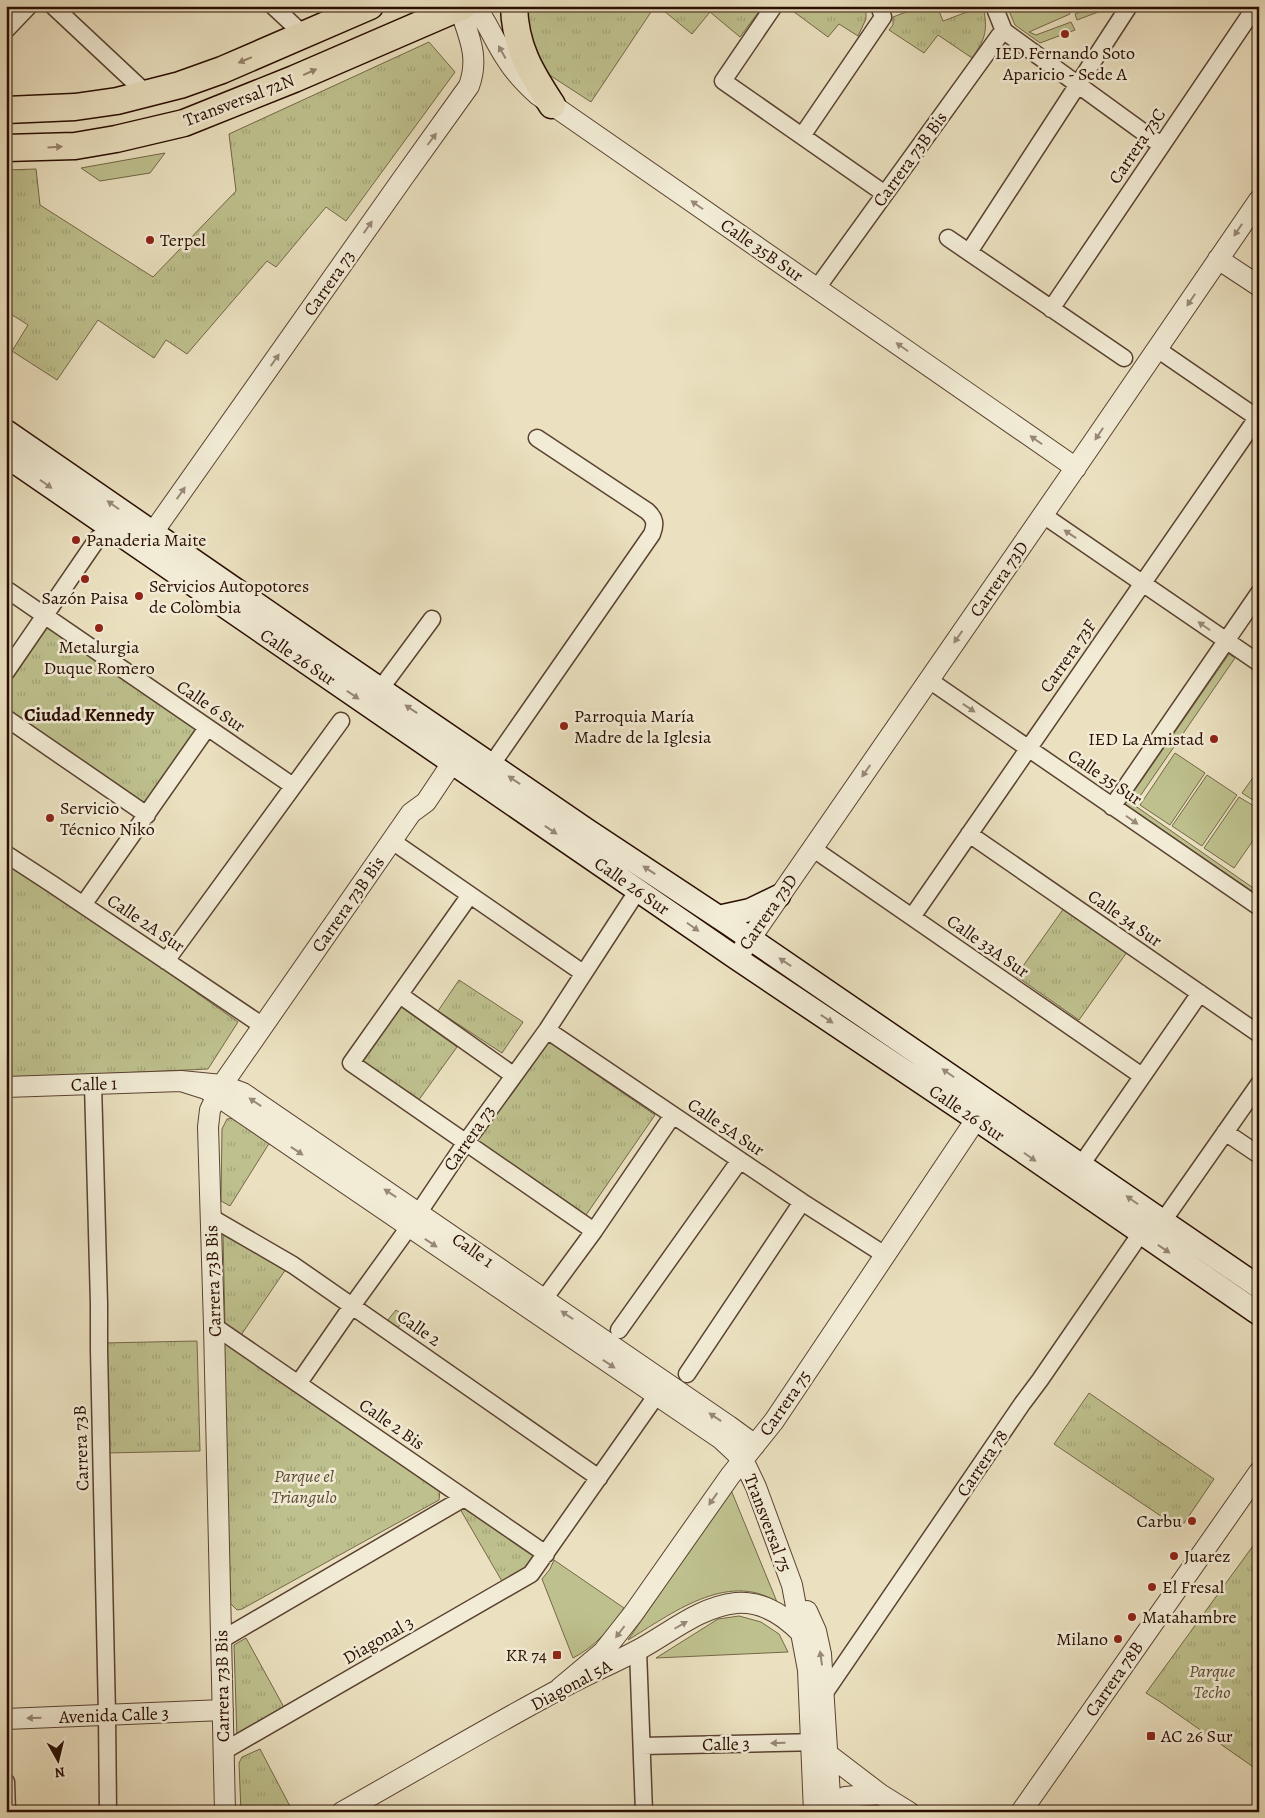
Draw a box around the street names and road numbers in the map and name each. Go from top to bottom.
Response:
street label: Transversal 72N [180,68,298,132]
street label: Carrera 73C [1103,104,1171,188]
street label: Carrera 73B Bis [867,107,953,211]
street label: Calle 35B Sur [716,213,808,287]
street label: Carrera 73 [298,245,360,321]
street label: Carrera 73D [964,536,1034,622]
street label: Carrera 73F [1034,615,1102,697]
street label: Calle 26 Sur [255,623,341,691]
street label: Calle 6 Sur [172,674,250,738]
street label: Calle 35 Sur [1063,743,1147,811]
street label: Carrera 73B Bis [306,851,390,957]
street label: Calle 26 Sur [590,851,674,921]
street label: Carrera 73D [733,869,803,955]
street label: Calle 34 Sur [1083,884,1167,952]
street label: Calle 2A Sur [102,888,190,958]
street label: Calle 33A Sur [942,909,1034,983]
street label: Calle 1 [70,1071,118,1097]
street label: Calle 26 Sur [924,1079,1010,1147]
street label: Calle 5A Sur [683,1092,769,1162]
street label: Carrera 73 [438,1100,500,1176]
street label: Carrera 73B Bis [199,1224,227,1338]
street label: Calle 1 [447,1227,499,1273]
street label: Calle 2 [392,1304,446,1352]
street label: Carrera 75 [754,1365,816,1441]
street label: Calle 2 Bis [354,1393,430,1455]
street label: Carrera 73B [68,1405,94,1491]
street label: Carrera 78 [951,1425,1013,1501]
street label: Transversal 75 [738,1471,798,1575]
street label: Diagonal 3 [338,1610,418,1670]
street label: Carrera 73B Bis [209,1630,235,1742]
street label: Carrera 78B [1079,1636,1149,1722]
street label: Diagonal 5A [526,1653,616,1716]
street label: Avenida Calle 3 [58,1701,169,1729]
street label: Calle 3 [702,1732,750,1756]

